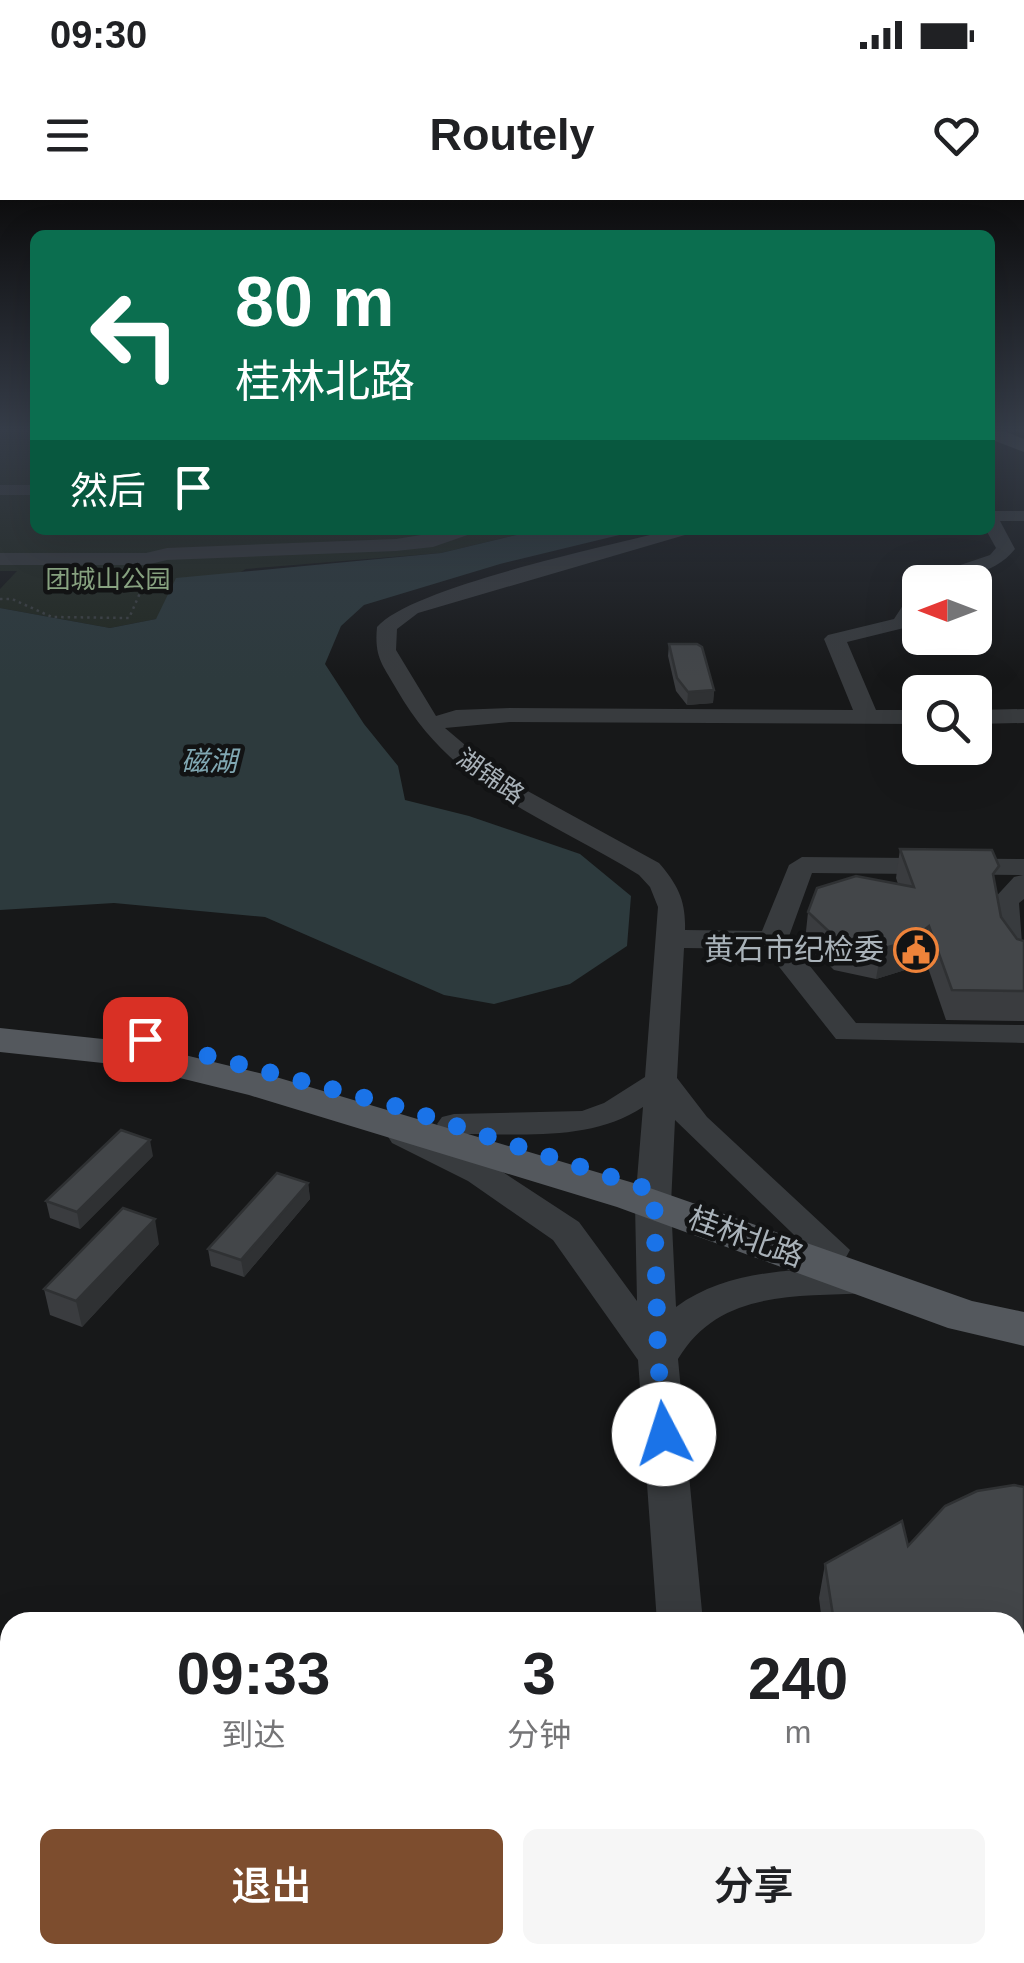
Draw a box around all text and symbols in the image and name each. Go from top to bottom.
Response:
text: 09:30 [50,14,147,56]
icon: menu [40,108,95,163]
icon: heart [929,108,984,163]
text: Routely [429,109,595,160]
text: 80 m [235,263,395,341]
icon: left [70,270,200,400]
text: 桂林北路 [235,356,415,407]
icon: arrive [166,460,221,515]
text: 然后 [70,470,146,512]
park label: 团城山公园 [45,565,171,593]
north arrow [902,565,992,655]
map controls [902,565,992,765]
button: search [902,675,992,765]
street label: 湖锦路 [452,743,530,809]
water label: 磁湖 [181,746,241,777]
public building icon: 黄石市纪检委 [893,927,939,973]
place label: 黄石市纪检委 [704,933,884,966]
pin [103,997,188,1082]
icon: arrive [118,1012,173,1067]
street label: 桂林北路 [684,1201,808,1273]
position arrow [612,1382,716,1486]
text: 09:33 [177,1640,330,1707]
text: 3 [522,1640,556,1707]
text: 240 [748,1645,848,1712]
text: m [785,1714,811,1750]
text: 到达 [222,1717,286,1753]
text: 分钟 [507,1717,571,1753]
button: 退出 [40,1829,503,1944]
button: 分享 [523,1829,985,1944]

